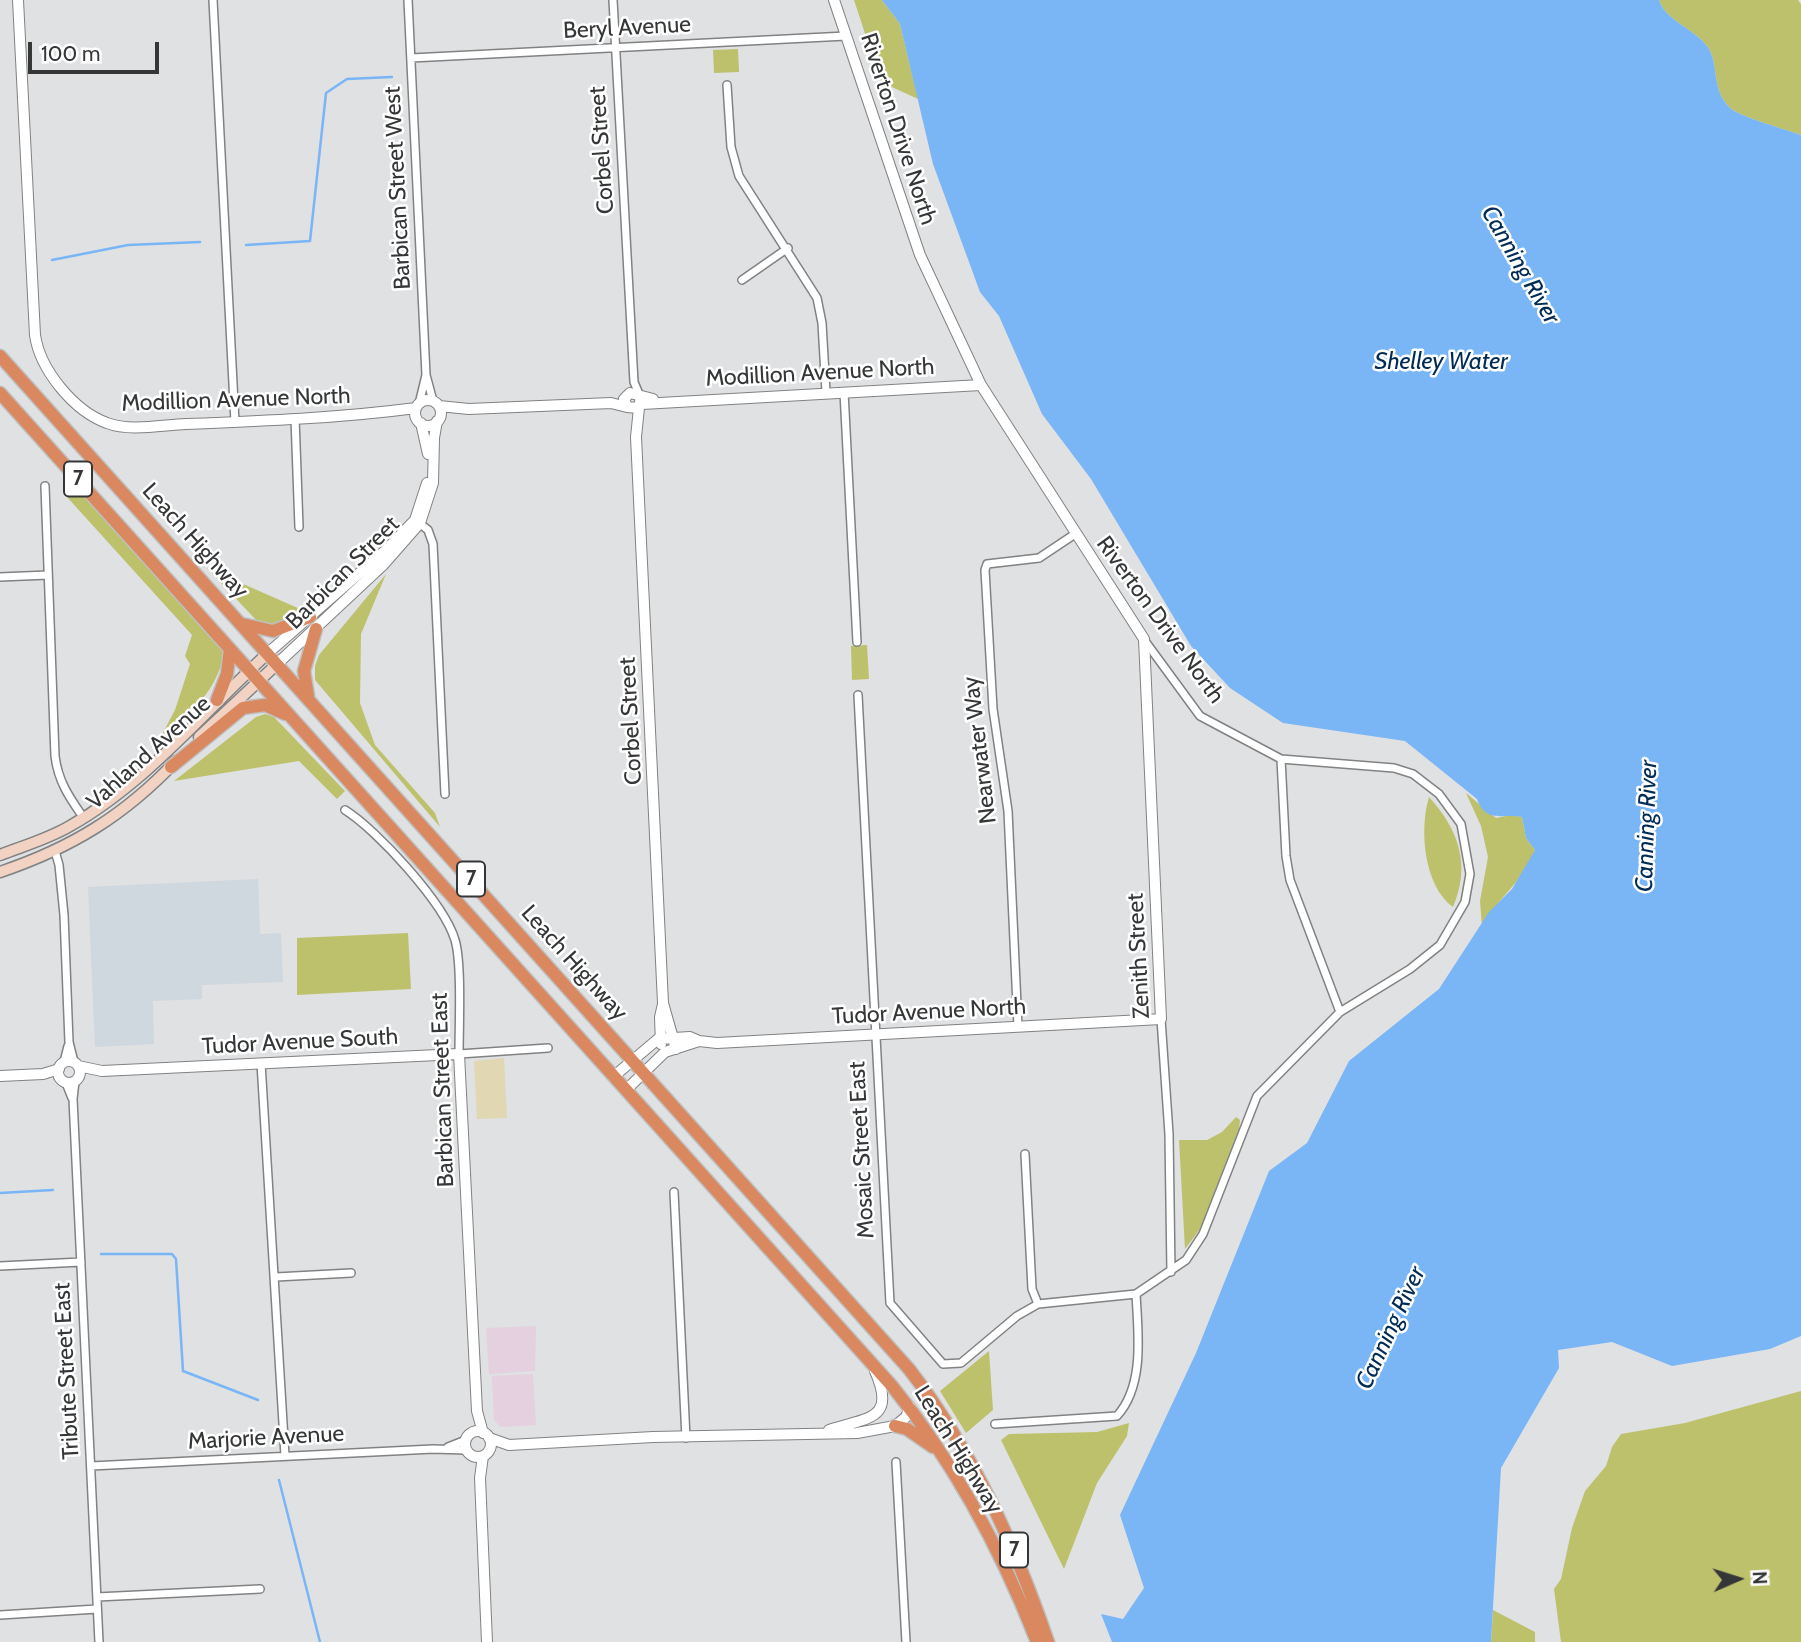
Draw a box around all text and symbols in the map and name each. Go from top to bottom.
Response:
street label: Beryl Avenue [562,11,692,45]
scale bar [32,28,163,72]
street label: Riverton Drive North [854,30,942,228]
text: 100 m [41,41,100,66]
street label: Corbel Street [584,85,620,215]
street label: Barbican Street West [379,86,417,290]
water label: Canning River [1475,201,1565,329]
water label: Shelley Water [1374,348,1508,376]
street label: Modillion Avenue North [705,353,935,393]
street label: Modillion Avenue North [121,382,351,418]
road number: 7 [64,462,92,496]
street label: Leach Highway [136,478,254,604]
street label: Barbican Street [281,511,405,635]
street label: Riverton Drive North [1090,531,1230,709]
street label: Corbel Street [614,656,648,786]
street label: Nearwater Way [957,675,1003,825]
street label: Vahland Avenue [81,690,217,816]
water label: Canning River [1630,760,1664,892]
road number: 7 [457,862,485,896]
street label: Zenith Street [1122,892,1156,1020]
street label: Leach Highway [515,900,633,1026]
street label: Barbican Street East [426,992,460,1188]
street label: Tudor Avenue North [831,993,1027,1031]
street label: Tudor Avenue South [201,1023,399,1061]
street label: Mosaic Street East [844,1061,880,1239]
water label: Canning River [1350,1262,1432,1394]
street label: Tribute Street East [49,1282,85,1460]
street label: Leach Highway [908,1381,1008,1519]
street label: Marjorie Avenue [187,1420,345,1456]
road number: 7 [1000,1532,1028,1568]
north arrow [1703,1544,1773,1614]
text: N [1748,1571,1771,1585]

